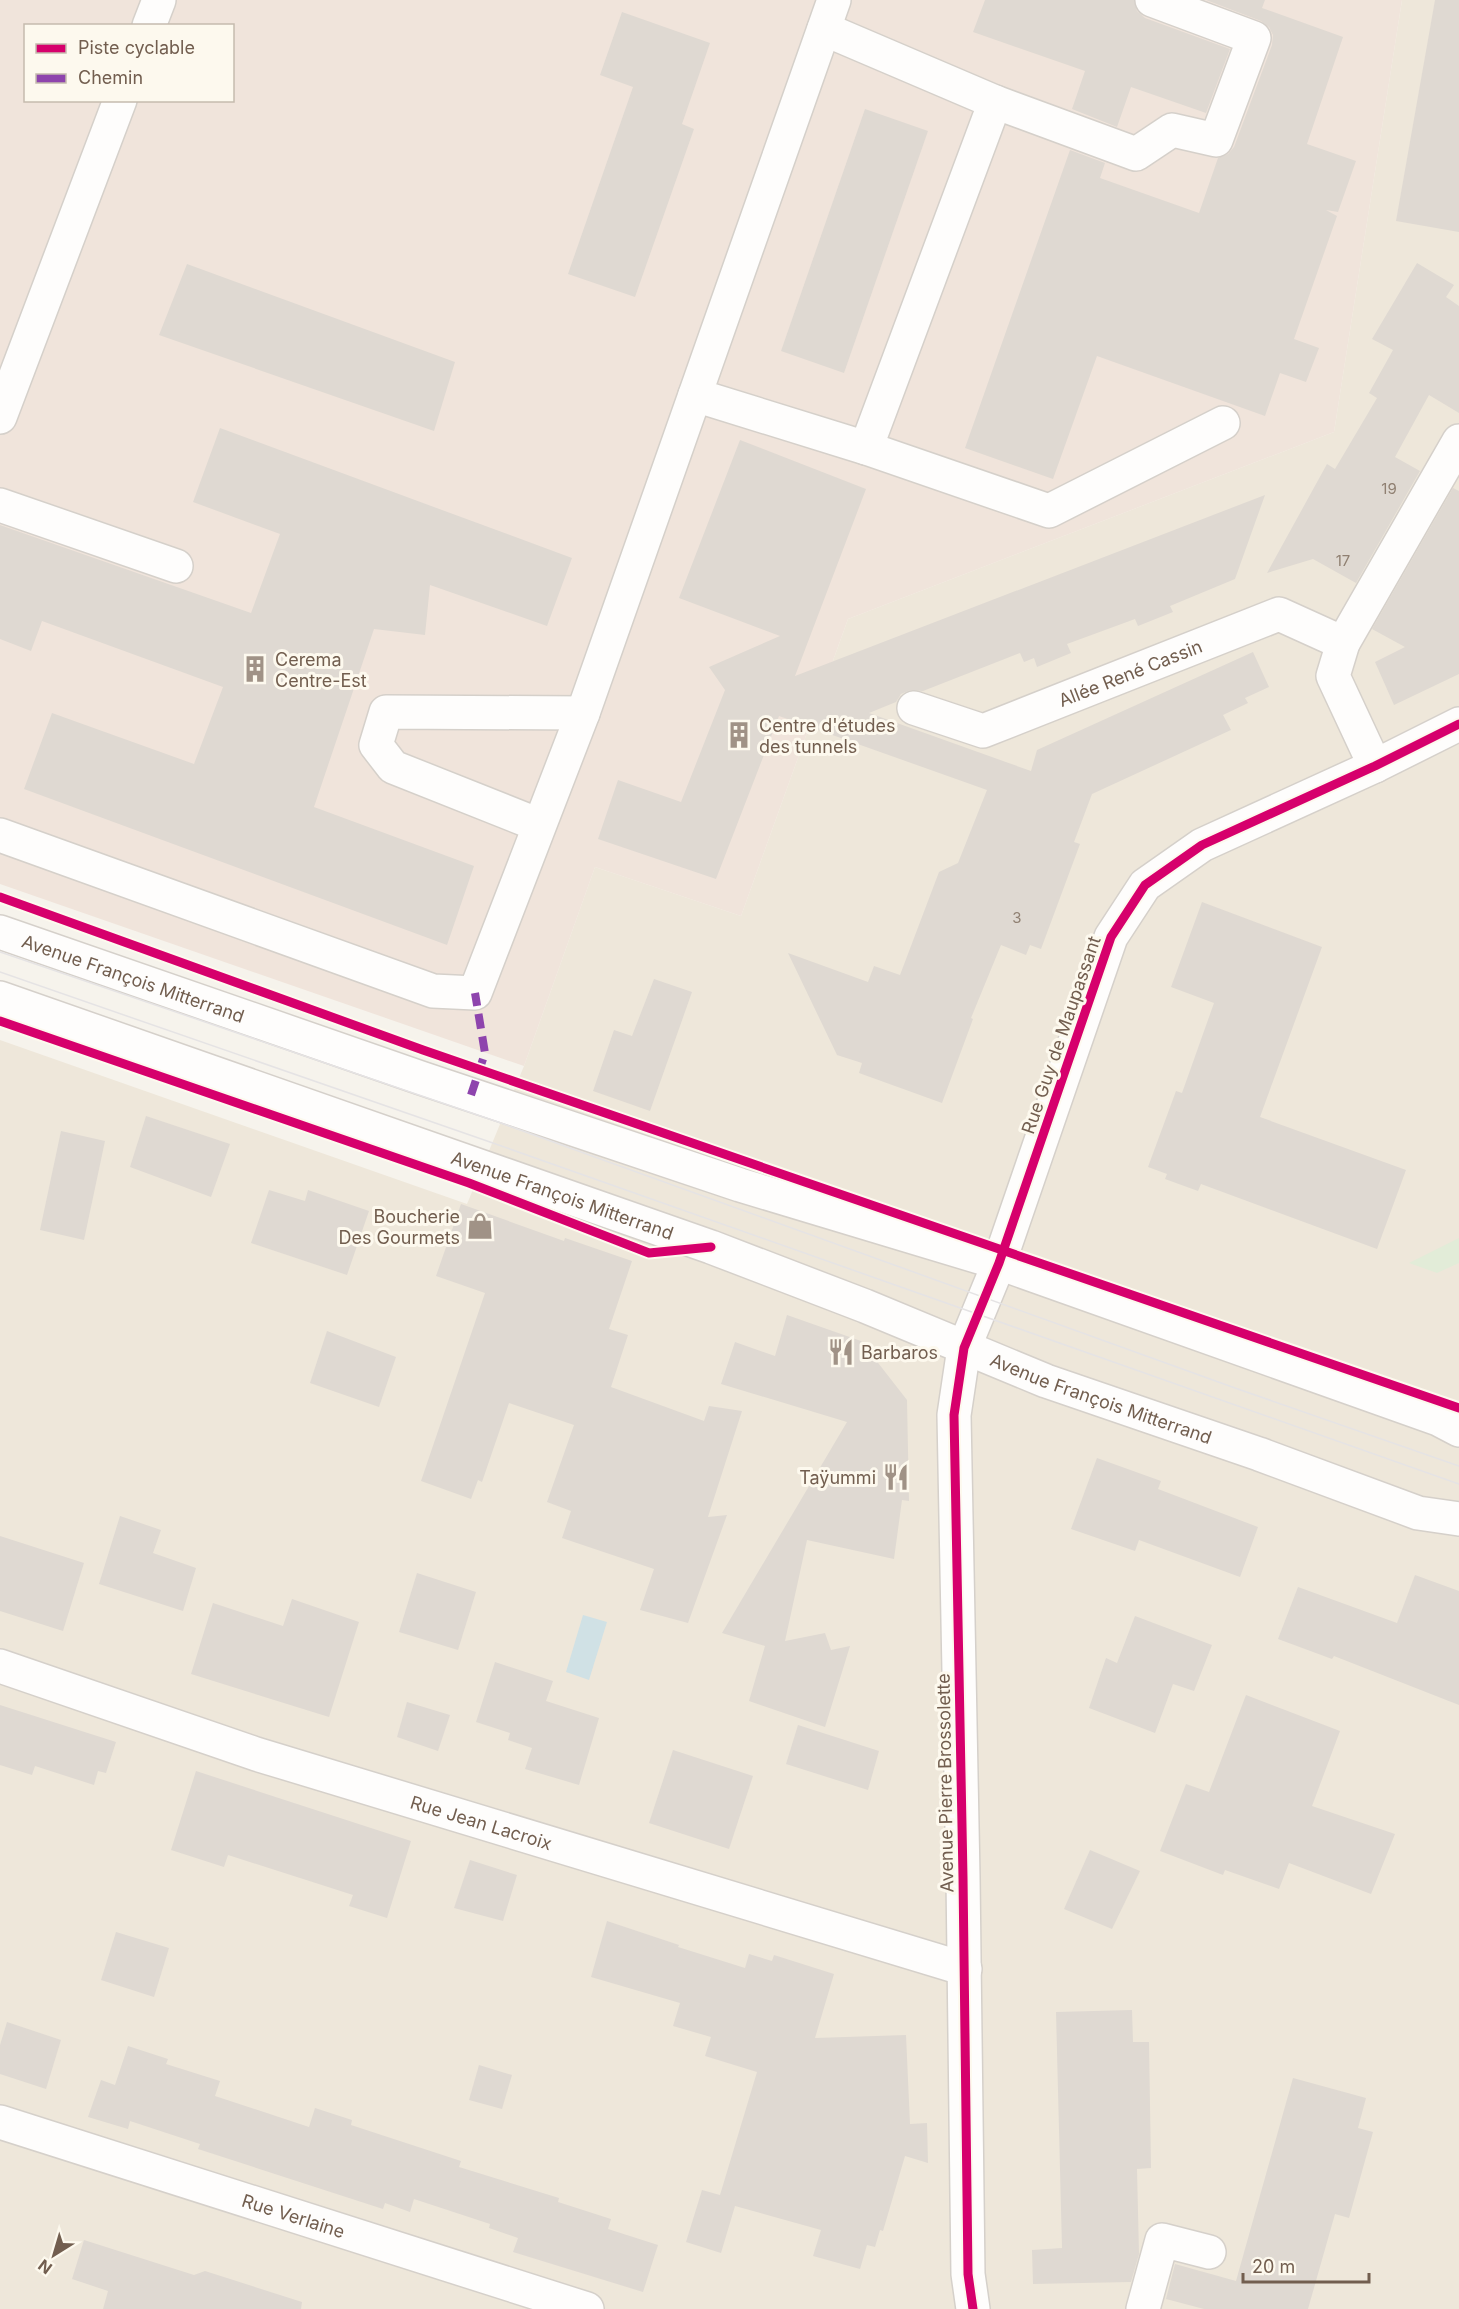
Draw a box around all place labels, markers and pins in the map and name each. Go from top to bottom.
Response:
place label: Cerema Centre-Est [275,649,367,691]
building icon: Cerema Centre-Est [240,654,270,684]
place label: Centre d'études des tunnels [759,715,895,757]
building icon: Centre d'études des tunnels [724,720,754,750]
place label: Boucherie Des Gourmets [339,1206,460,1248]
shop icon: Boucherie Des Gourmets [465,1211,495,1241]
restaurant icon: Barbaros [826,1337,856,1367]
place label: Barbaros [861,1342,938,1363]
restaurant icon: Taÿummi [881,1462,911,1492]
place label: Taÿummi [799,1467,876,1488]

